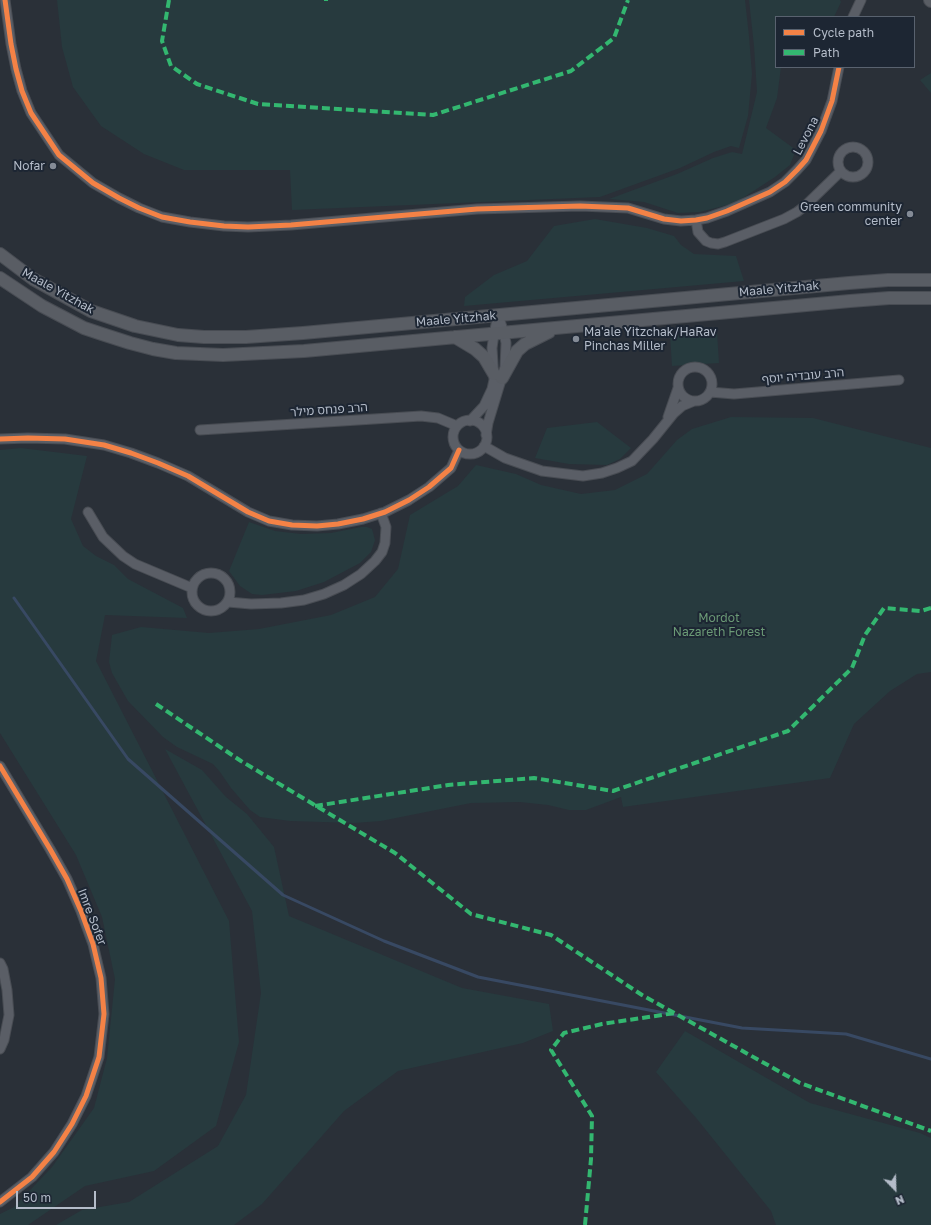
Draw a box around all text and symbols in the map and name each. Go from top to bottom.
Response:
legend [775,16,915,68]
text: Cycle path [813,25,874,40]
text: Path [813,45,840,60]
street label: Levona [790,114,822,158]
place label: Nofar [13,159,45,173]
marker: Nofar [48,161,58,171]
place label: Green community center [800,200,902,228]
marker: Green community center [905,209,915,219]
street label: Maale Yitzhak [19,265,97,317]
street label: Maale Yitzhak [738,278,820,300]
street label: Maale Yitzhak [415,308,497,330]
place label: Ma'ale Yitzchak/HaRav Pinchas Miller [584,325,717,353]
marker: Ma'ale Yitzchak/HaRav Pinchas Miller [571,334,581,344]
street label: הרב עובדיה יוסף [761,365,845,387]
street label: הרב פנחס מילר [290,400,368,420]
park label: Mordot Nazareth Forest [673,611,765,639]
street label: Imre Sofer [75,887,109,947]
north arrow [875,1169,915,1209]
scale bar [18,1183,98,1209]
text: 50 m [23,1190,51,1205]
text: N [893,1193,906,1208]

